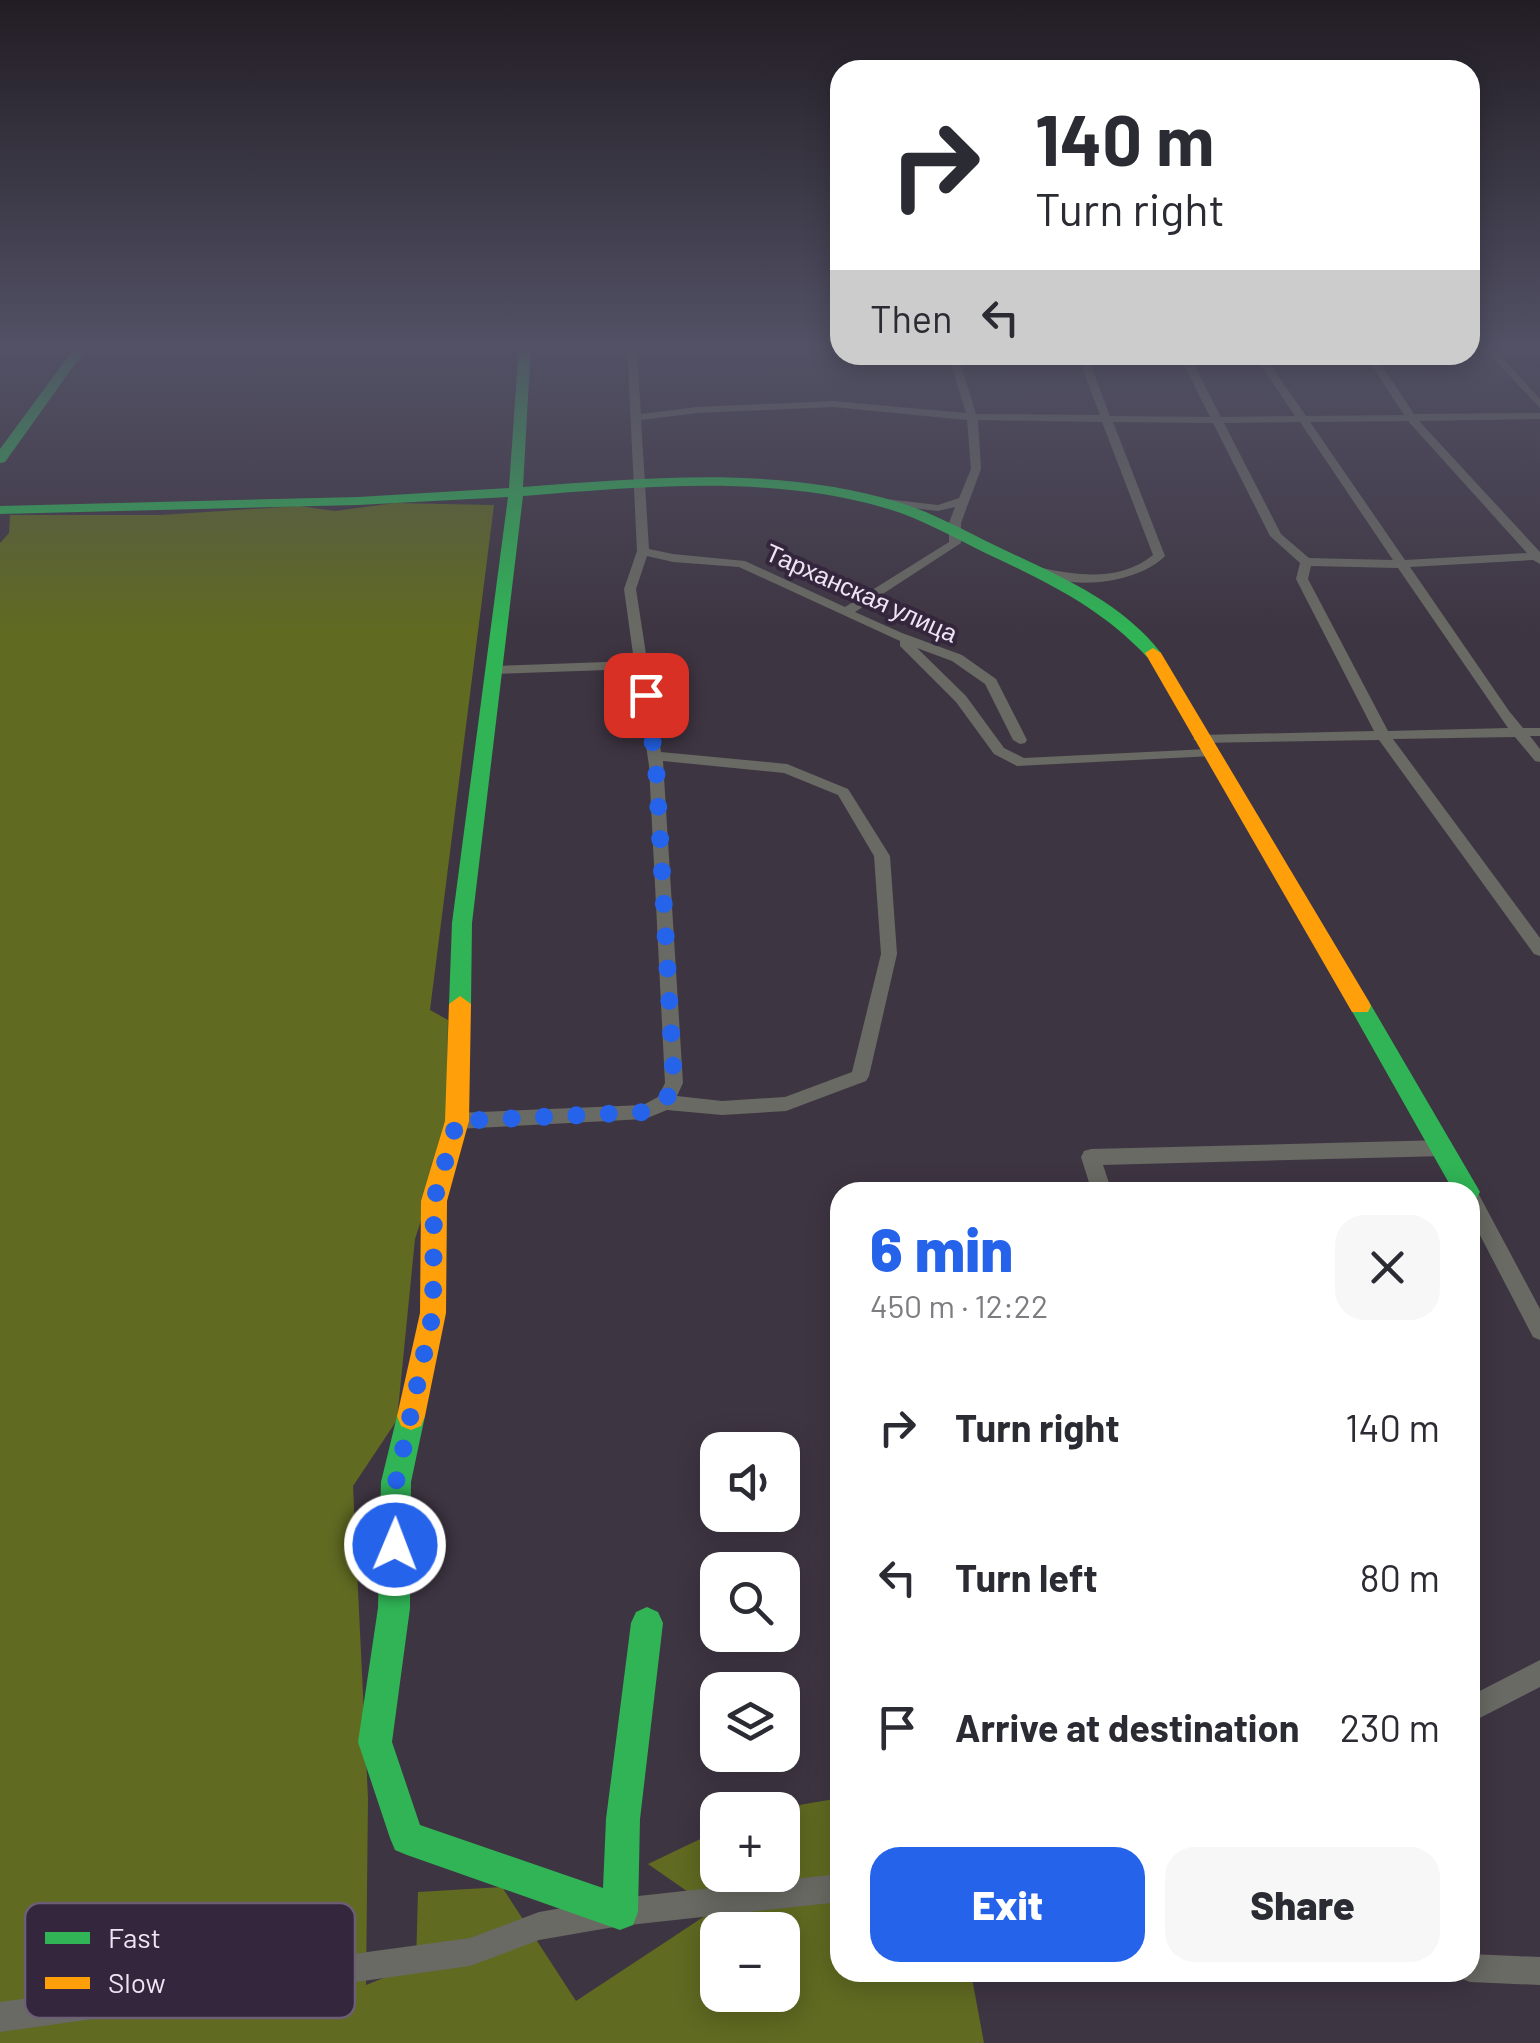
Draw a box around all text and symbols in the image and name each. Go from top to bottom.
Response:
text: 140 m [1035,96,1214,180]
icon: right [870,100,1000,230]
text: Turn right [1035,181,1225,235]
icon: left [973,290,1028,345]
text: Then [870,295,953,341]
street label: Тарханская улица [761,536,963,648]
pin [604,653,689,738]
icon: arrive [619,668,674,723]
text: 6 min [870,1212,1013,1284]
button: close [1335,1215,1440,1320]
text: 450 m · 12:22 [870,1286,1048,1324]
icon: right [870,1400,925,1455]
text: Turn right [955,1404,1120,1450]
text: 140 m [1345,1404,1440,1450]
map controls [700,1432,800,2012]
button: sound [700,1432,800,1532]
position arrow [343,1493,447,1597]
icon: left [870,1550,925,1605]
button: search [700,1552,800,1652]
text: Turn left [955,1554,1098,1600]
text: 80 m [1360,1554,1440,1600]
button: layers [700,1672,800,1772]
icon: arrive [870,1700,925,1755]
text: Arrive at destination [955,1704,1300,1750]
text: 230 m [1340,1704,1440,1750]
button: + [700,1792,800,1892]
button: Exit [870,1847,1145,1962]
button: Share [1165,1847,1440,1962]
legend [25,1903,355,2018]
button: − [700,1912,800,2012]
text: Fast [108,1920,161,1954]
text: Slow [108,1965,166,1999]

